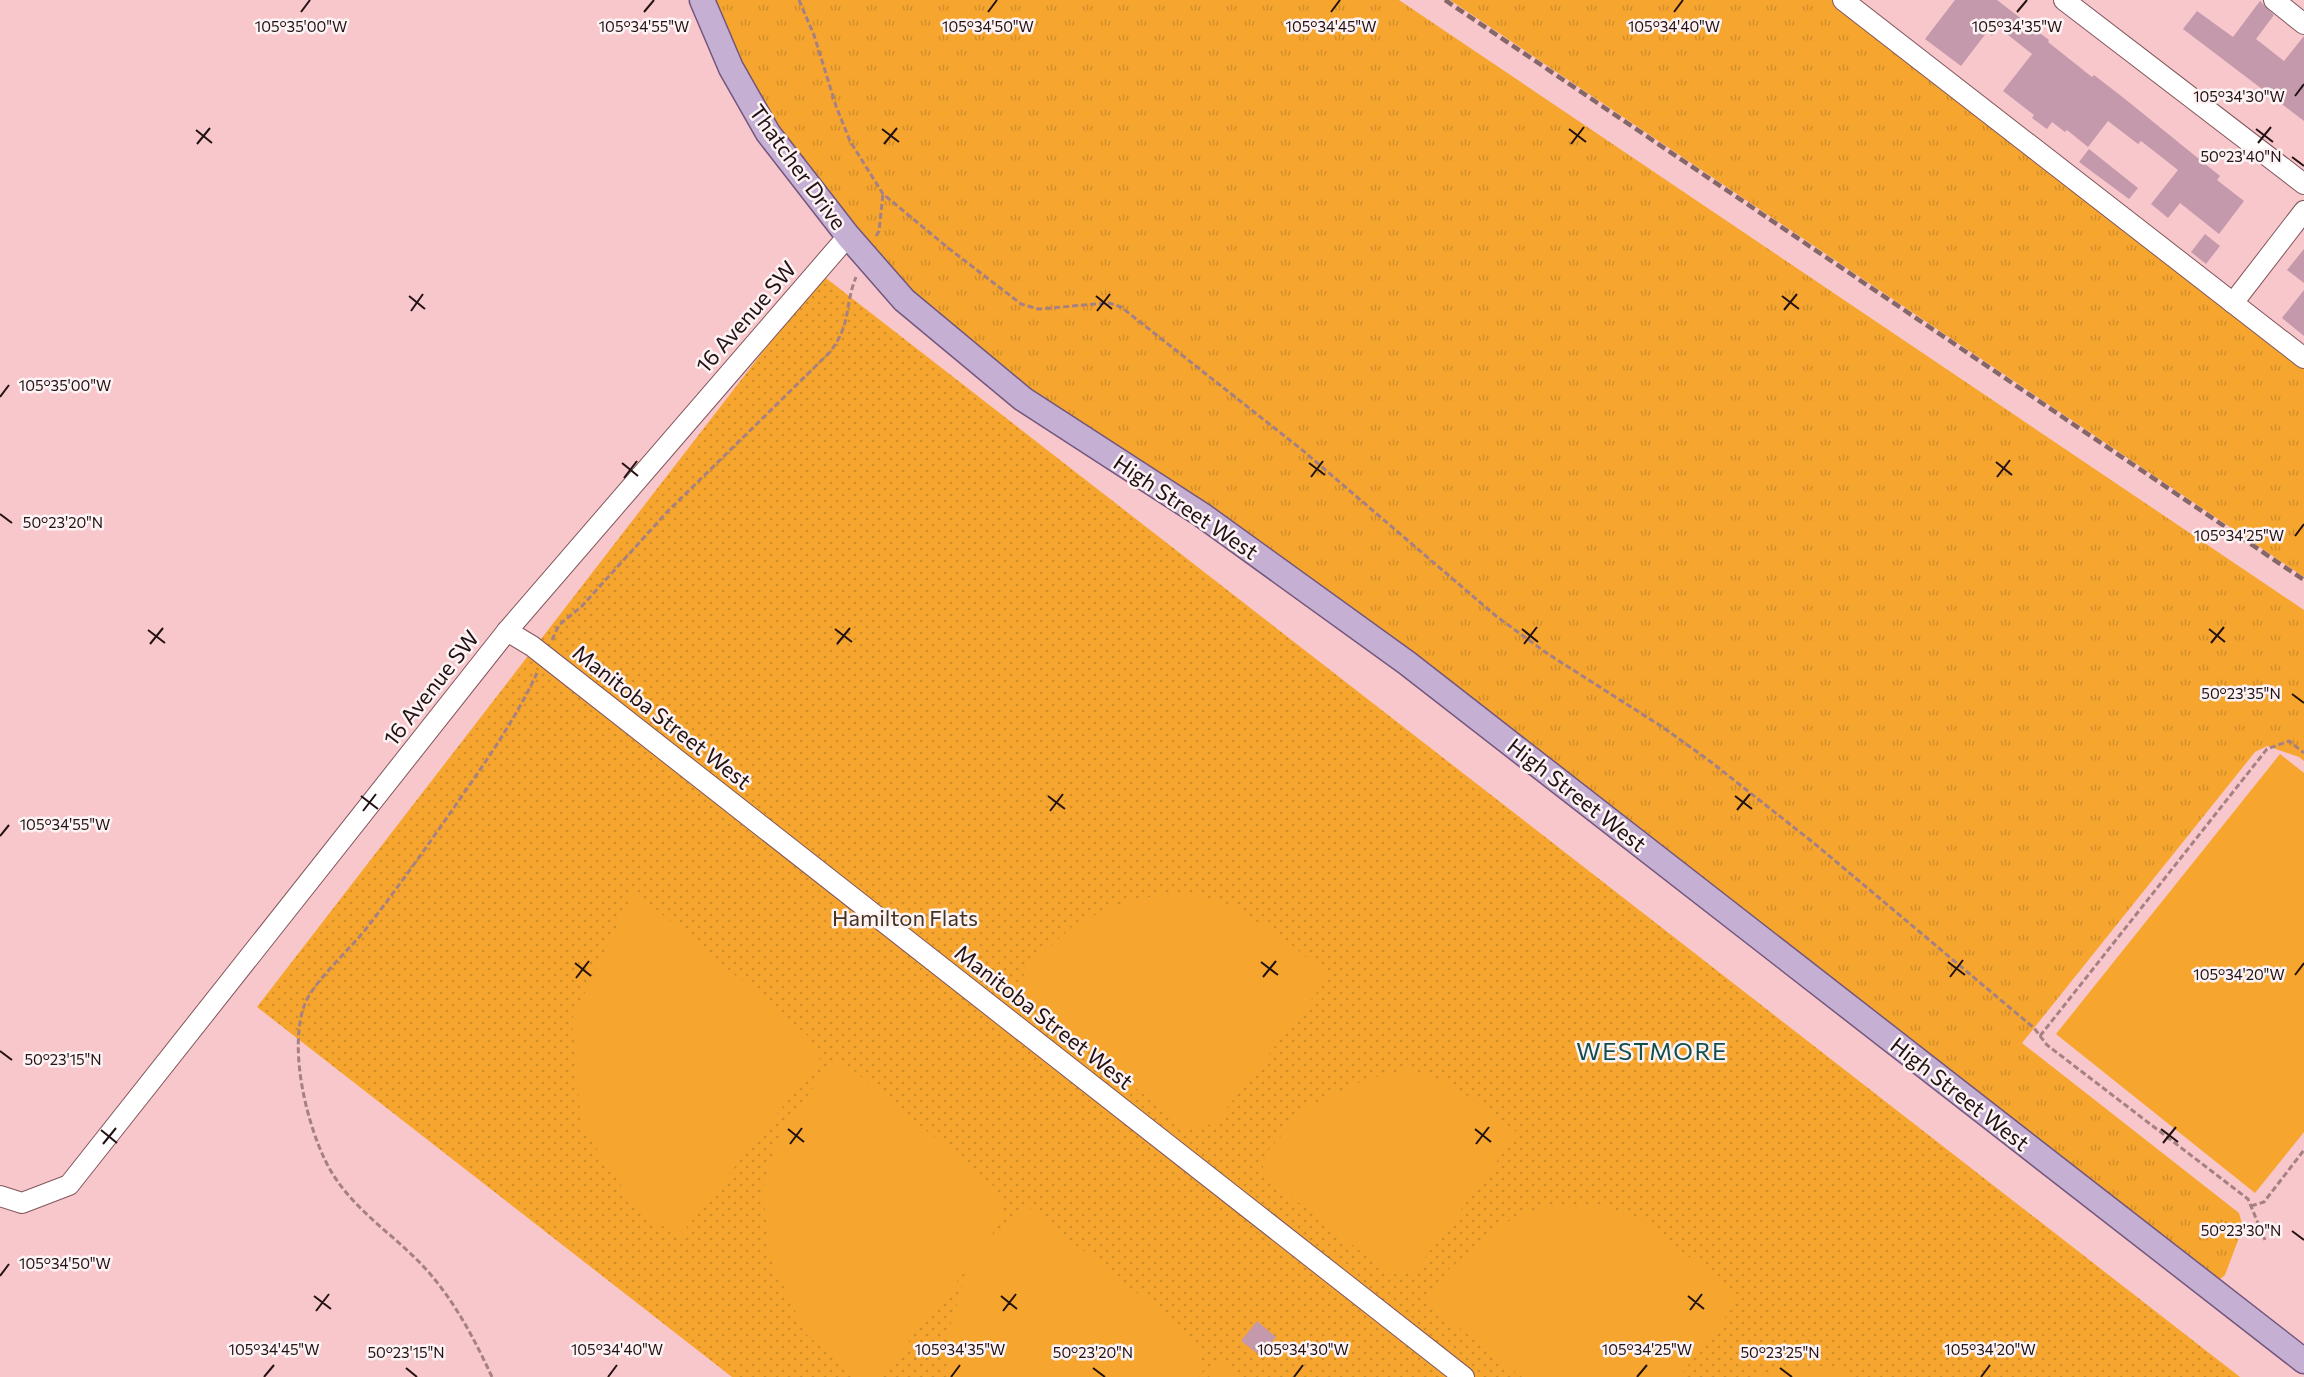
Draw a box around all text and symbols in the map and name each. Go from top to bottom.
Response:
text: 105°35'00"W [255,17,347,35]
text: 105°34'55"W [599,17,689,35]
text: 105°34'50"W [942,17,1034,35]
text: 105°34'45"W [1286,17,1376,35]
text: 105°34'40"W [1628,17,1720,35]
text: 105°34'35"W [1972,17,2062,35]
text: 105°34'30"W [2193,87,2285,105]
street label: Thatcher Drive [744,99,853,235]
text: 50°23'40"N [2200,147,2282,165]
street label: 16 Avenue SW [690,255,802,378]
text: 105°35'00"W [19,376,111,394]
street label: High Street West [1109,448,1264,565]
text: 50°23'20"N [23,513,103,531]
text: 105°34'25"W [2194,526,2284,544]
street label: 16 Avenue SW [377,624,484,751]
street label: Manitoba Street West [568,638,757,795]
text: 50°23'35"N [2201,684,2281,702]
street label: High Street West [1503,732,1652,857]
text: 105°34'55"W [20,815,110,833]
park label: Hamilton Flats [832,904,978,931]
street label: Manitoba Street West [950,938,1139,1095]
text: 105°34'20"W [2193,965,2285,983]
street label: High Street West [1886,1031,2035,1156]
district label: WESTMORE [1576,1036,1728,1065]
text: 50°23'15"N [24,1050,102,1068]
text: 50°23'30"N [2201,1221,2281,1239]
text: 105°34'50"W [19,1254,111,1272]
text: 105°34'45"W [229,1340,319,1358]
text: 105°34'40"W [571,1340,663,1358]
text: 105°34'35"W [915,1340,1005,1358]
text: 105°34'30"W [1257,1340,1349,1358]
text: 105°34'25"W [1602,1340,1692,1358]
text: 105°34'20"W [1944,1340,2036,1358]
text: 50°23'15"N [367,1343,445,1361]
text: 50°23'20"N [1053,1343,1133,1361]
text: 50°23'25"N [1740,1343,1820,1361]

